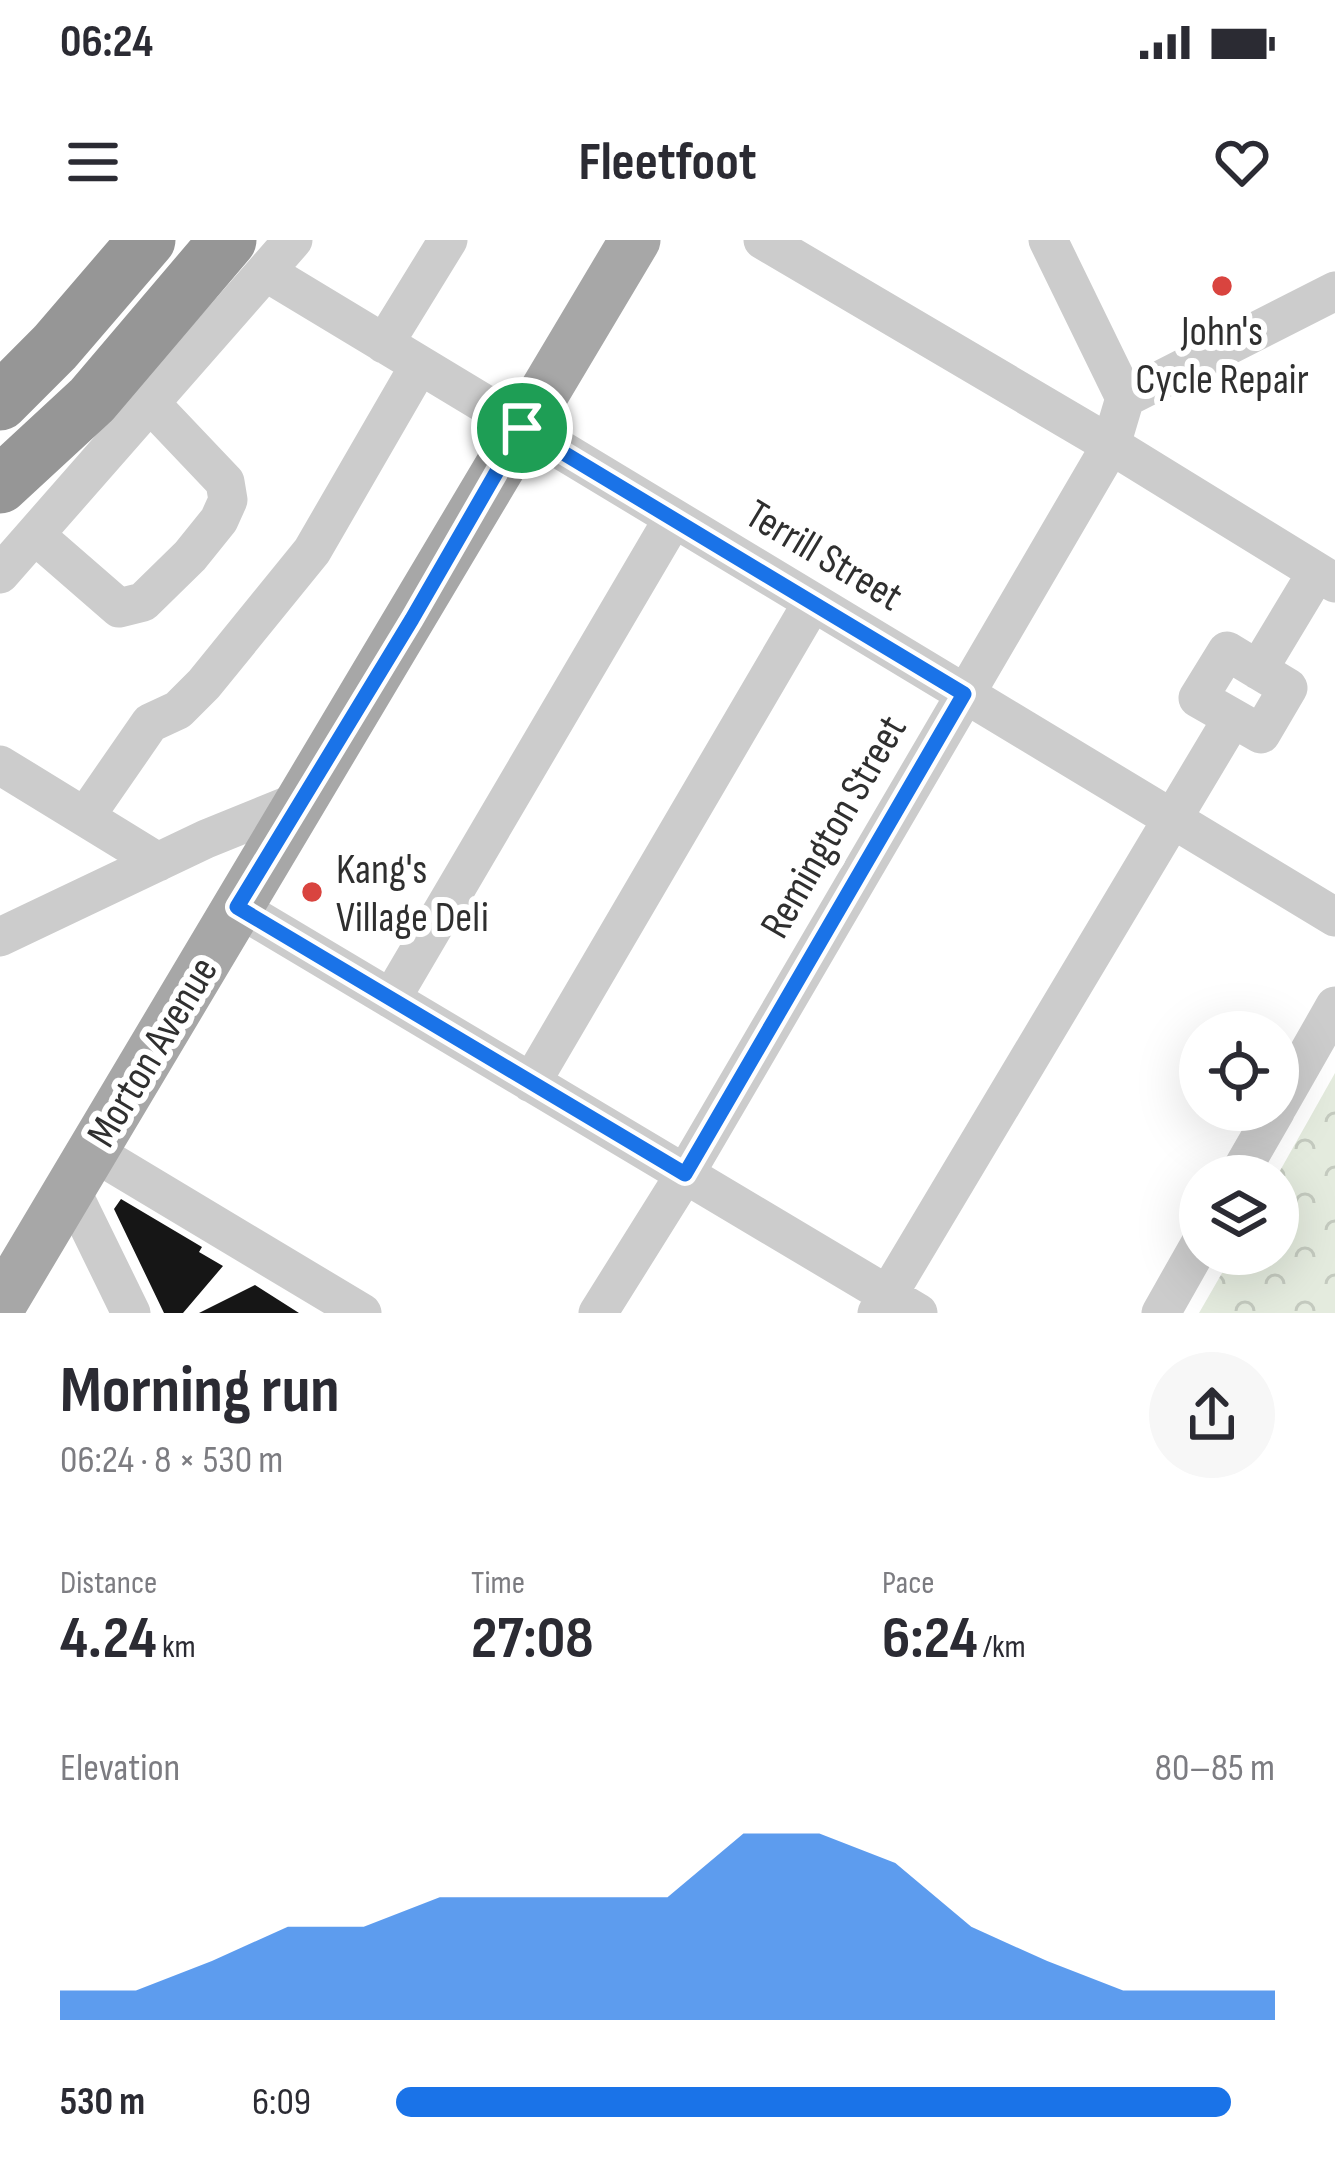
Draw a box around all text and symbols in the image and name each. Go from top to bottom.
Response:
text: 06:24 [60,15,153,70]
icon: menu [60,129,126,195]
icon: heart [1209,129,1275,195]
text: Fleetfoot [578,130,757,195]
marker: John's Cycle Repair [1209,273,1235,299]
place label: John's Cycle Repair [1135,307,1309,406]
pin [471,377,573,479]
icon: arrive [489,395,555,461]
street label: Terrill Street [736,489,911,623]
street label: Remington Street [750,707,918,948]
place label: Kang's Village Deli [336,845,489,944]
marker: Kang's Village Deli [299,879,325,905]
street label: Morton Avenue [77,948,230,1156]
map controls [1179,1011,1299,1275]
button: locate [1179,1011,1299,1131]
button: layers [1179,1155,1299,1275]
text: Morning run [60,1352,340,1431]
button: share [1149,1352,1275,1478]
text: 06:24 · 8 × 530 m [60,1437,283,1484]
text: Distance [60,1563,157,1603]
text: Time [471,1563,525,1603]
text: Pace [882,1563,935,1603]
text: 4.24 [60,1603,157,1675]
text: 27:08 [471,1603,594,1675]
text: 6:24 [882,1603,978,1675]
text: km [157,1627,196,1667]
text: /km [978,1627,1026,1667]
text: Elevation [60,1745,180,1792]
text: 80–85 m [1155,1745,1275,1792]
text: 530 m [60,2079,145,2126]
text: 6:09 [252,2079,311,2126]

